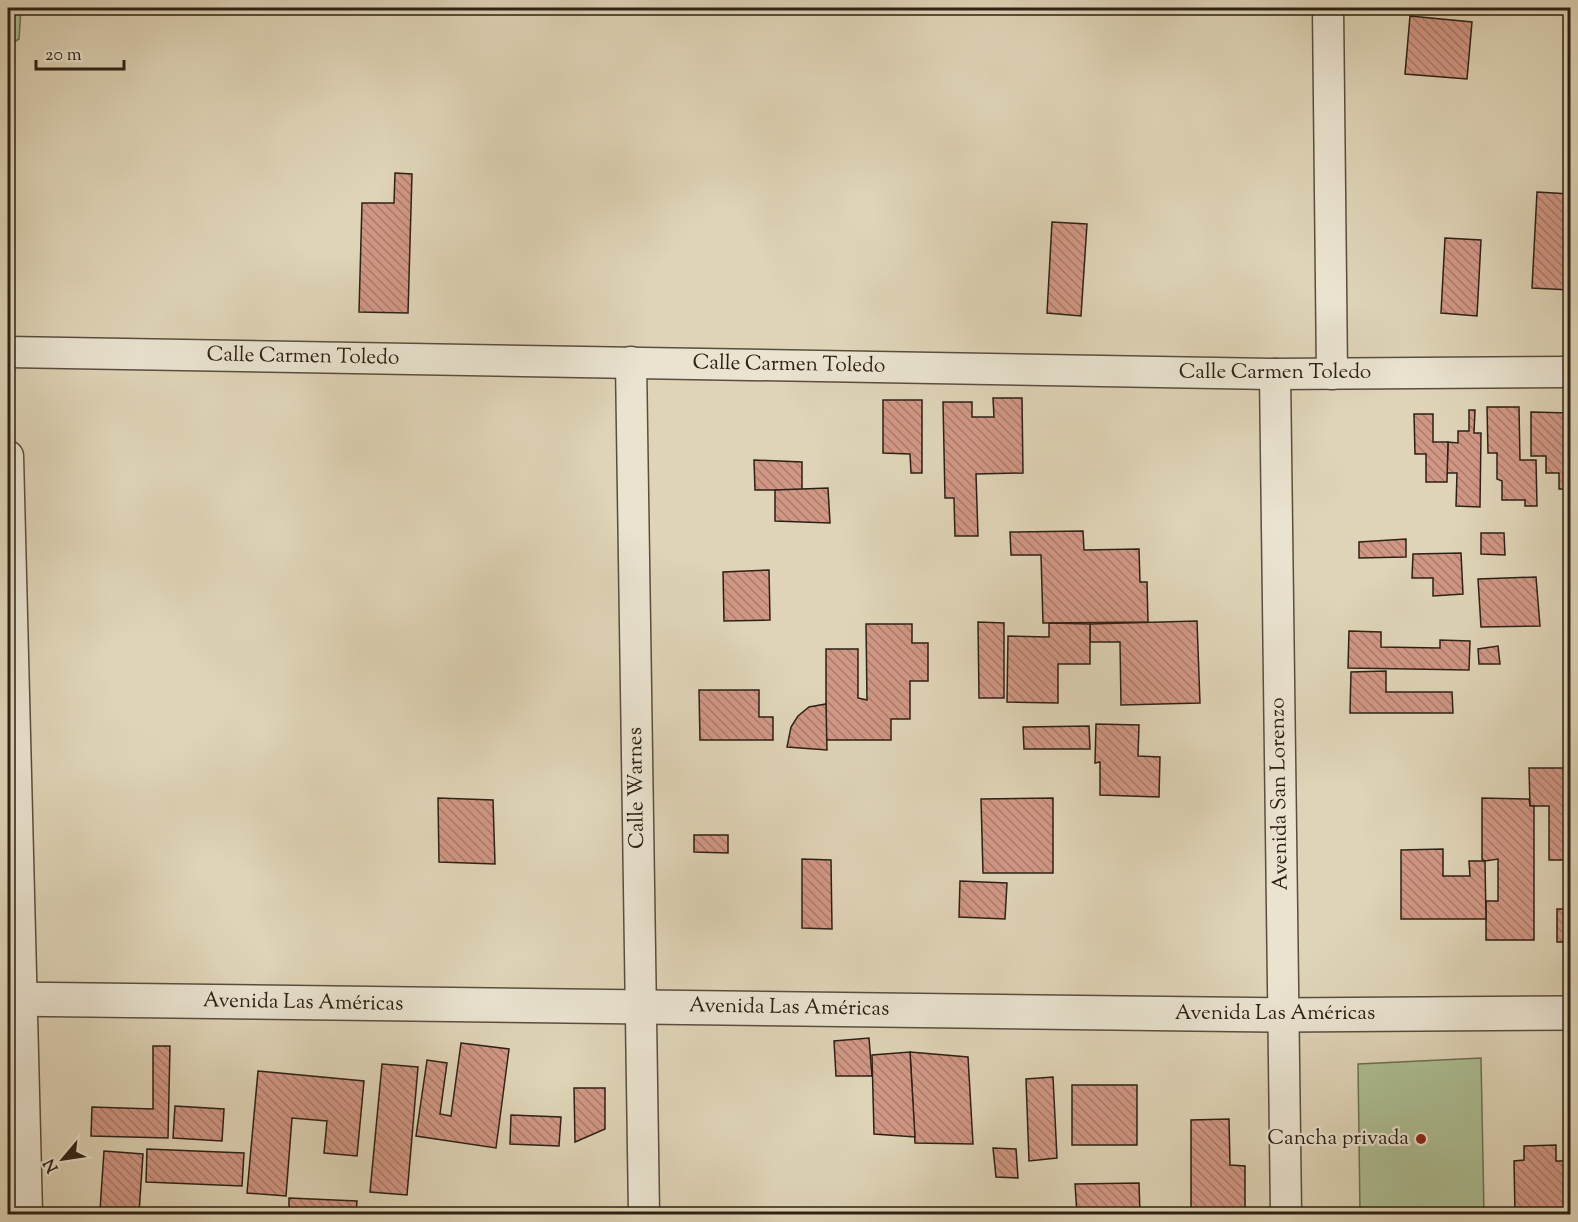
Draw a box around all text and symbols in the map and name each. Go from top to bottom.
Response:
scale bar [36,33,124,71]
text: 20 m [45,43,82,69]
street label: Calle Carmen Toledo [206,340,400,374]
street label: Calle Carmen Toledo [692,348,886,382]
street label: Calle Carmen Toledo [1179,358,1371,388]
street label: Avenida San Lorenzo [1263,697,1297,891]
street label: Calle Warnes [621,727,653,849]
street label: Avenida Las Américas [202,986,404,1020]
street label: Avenida Las Américas [688,991,890,1025]
street label: Avenida Las Américas [1175,999,1375,1029]
place label: Cancha privada [1267,1124,1409,1154]
north arrow [33,1129,93,1189]
marker: Cancha privada [1414,1132,1428,1146]
text: N [39,1154,65,1176]

